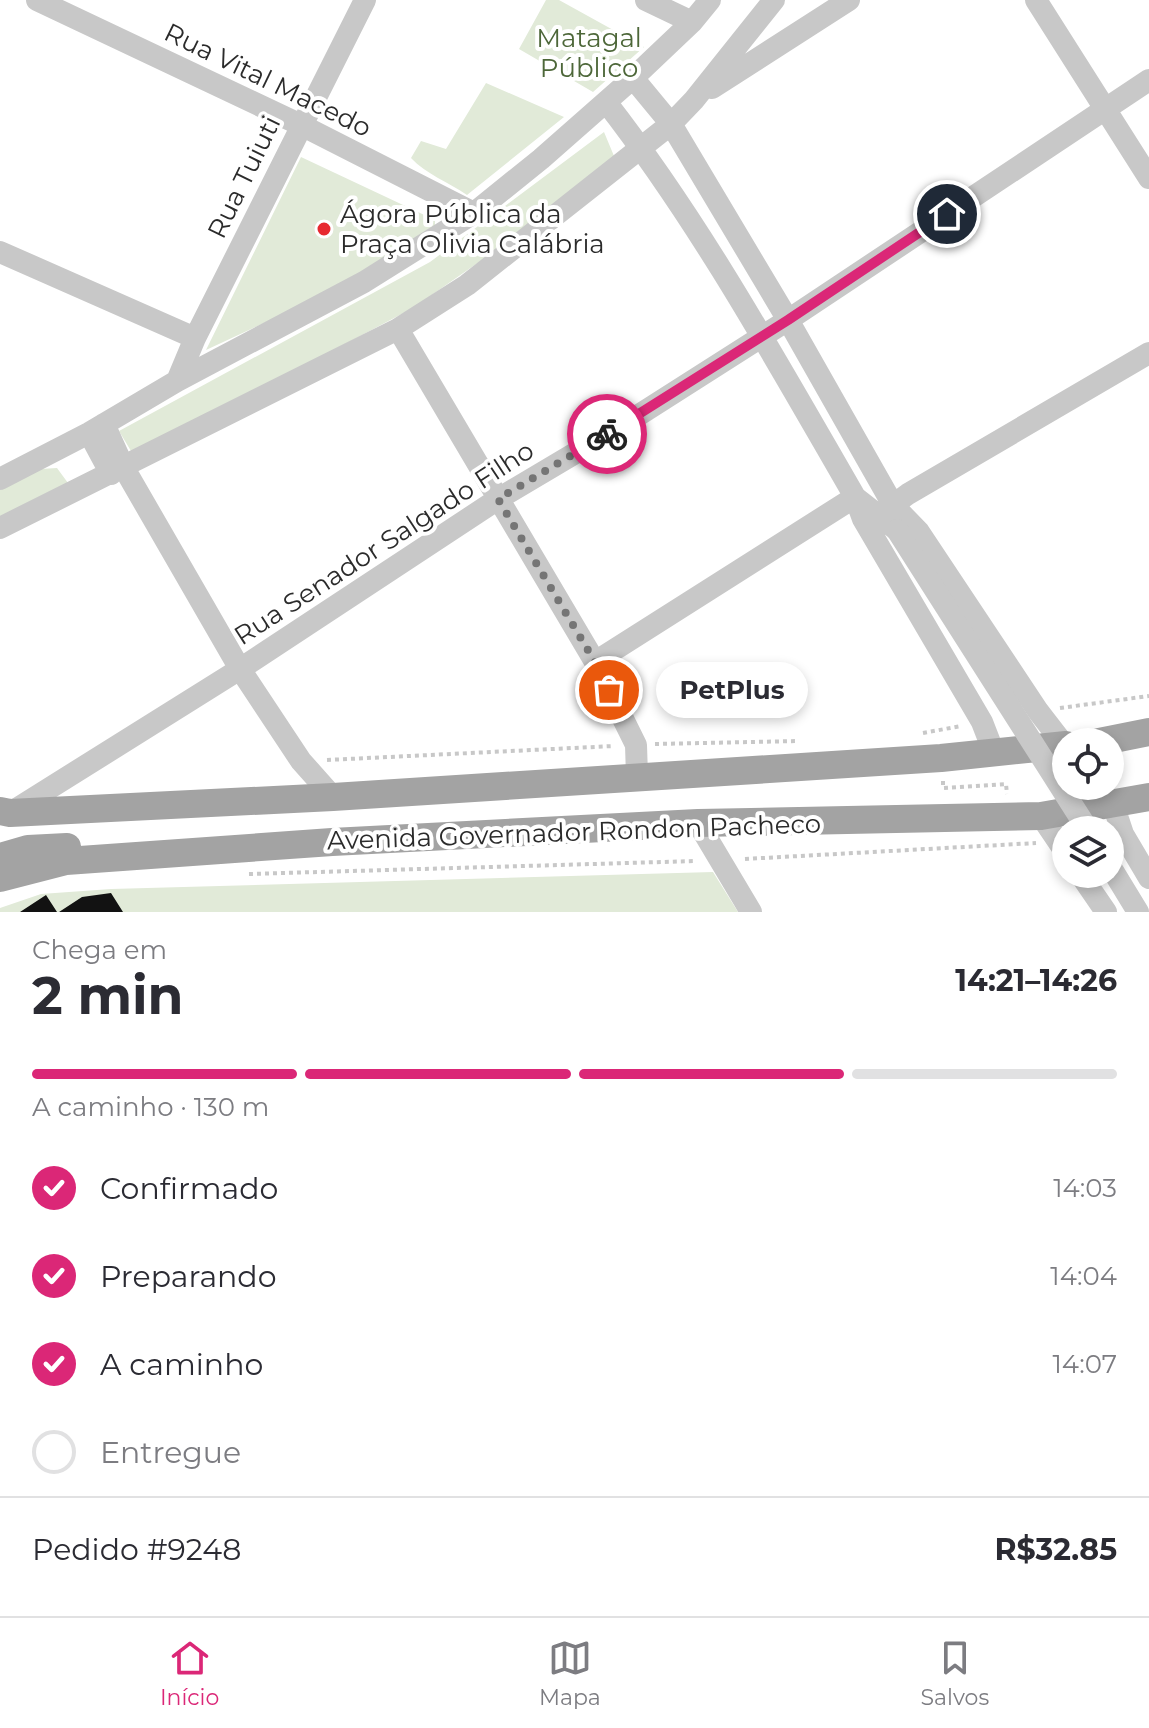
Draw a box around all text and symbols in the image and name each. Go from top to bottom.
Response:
street label: Rua Vital Macedo [159,16,377,144]
park label: Matagal Público [536,22,642,84]
street label: Rua Tuiuti [201,110,287,244]
pin [913,180,981,248]
icon: home [925,192,969,236]
place label: Ágora Pública da Praça Olivia Calábria [340,198,605,260]
marker: Ágora Pública da Praça Olivia Calábria [315,220,333,238]
courier [567,394,647,474]
icon: bike [585,412,629,456]
street label: Rua Senador Salgado Filho [228,434,540,652]
pin [575,656,643,724]
callout: PetPlus [657,662,809,718]
icon: bag [587,668,631,712]
text: PetPlus [680,674,784,706]
map controls [1052,728,1124,888]
button: locate [1052,728,1124,800]
street label: Avenida Governador Rondon Pacheco [326,807,822,857]
button: layers [1052,816,1124,888]
text: Chega em [32,934,167,966]
text: 14:21–14:26 [955,962,1117,999]
text: 2 min [32,964,184,1027]
text: A caminho · 130 m [32,1091,269,1123]
icon: check [32,1166,76,1210]
text: Confirmado [100,1170,278,1207]
text: 14:03 [1053,1172,1117,1204]
icon: check [32,1254,76,1298]
text: Preparando [100,1258,277,1295]
text: 14:04 [1050,1260,1117,1292]
icon: check [32,1342,76,1386]
text: A caminho [100,1346,263,1383]
text: 14:07 [1052,1348,1117,1380]
text: Entregue [100,1434,241,1471]
text: Pedido #9248 [32,1531,241,1568]
text: R$32.85 [994,1531,1117,1568]
tab: Início [160,1636,219,1711]
tab: Mapa [539,1636,601,1711]
tab: Salvos [921,1636,989,1711]

